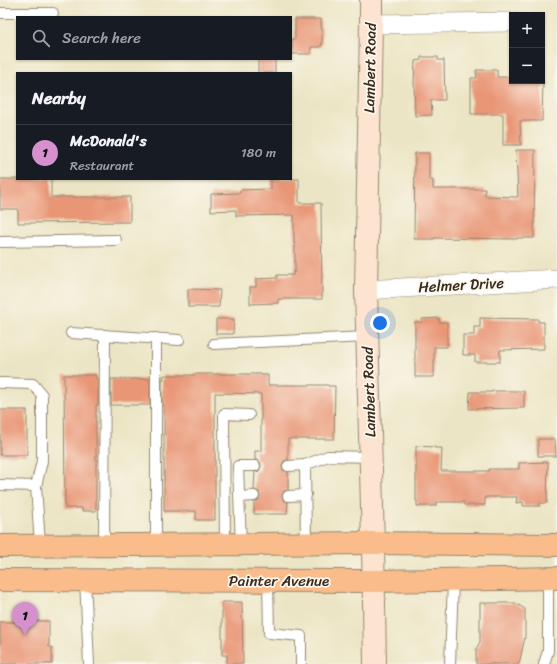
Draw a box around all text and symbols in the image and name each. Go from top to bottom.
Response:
map controls [509,12,545,84]
button: + [509,12,545,48]
search box [16,16,292,60]
street label: Lambert Road [356,22,384,113]
text: Search here [62,25,141,51]
icon: search [30,27,52,49]
button: − [509,48,545,84]
text: Nearby [32,83,86,113]
text: McDonald's [70,128,147,154]
text: 1 [42,141,48,164]
text: 180 m [241,141,276,164]
text: Restaurant [70,154,134,177]
street label: Helmer Drive [417,270,505,300]
your location [370,313,390,333]
street label: Lambert Road [354,345,384,438]
street label: Painter Avenue [229,568,329,594]
pin: 1 [12,602,38,635]

